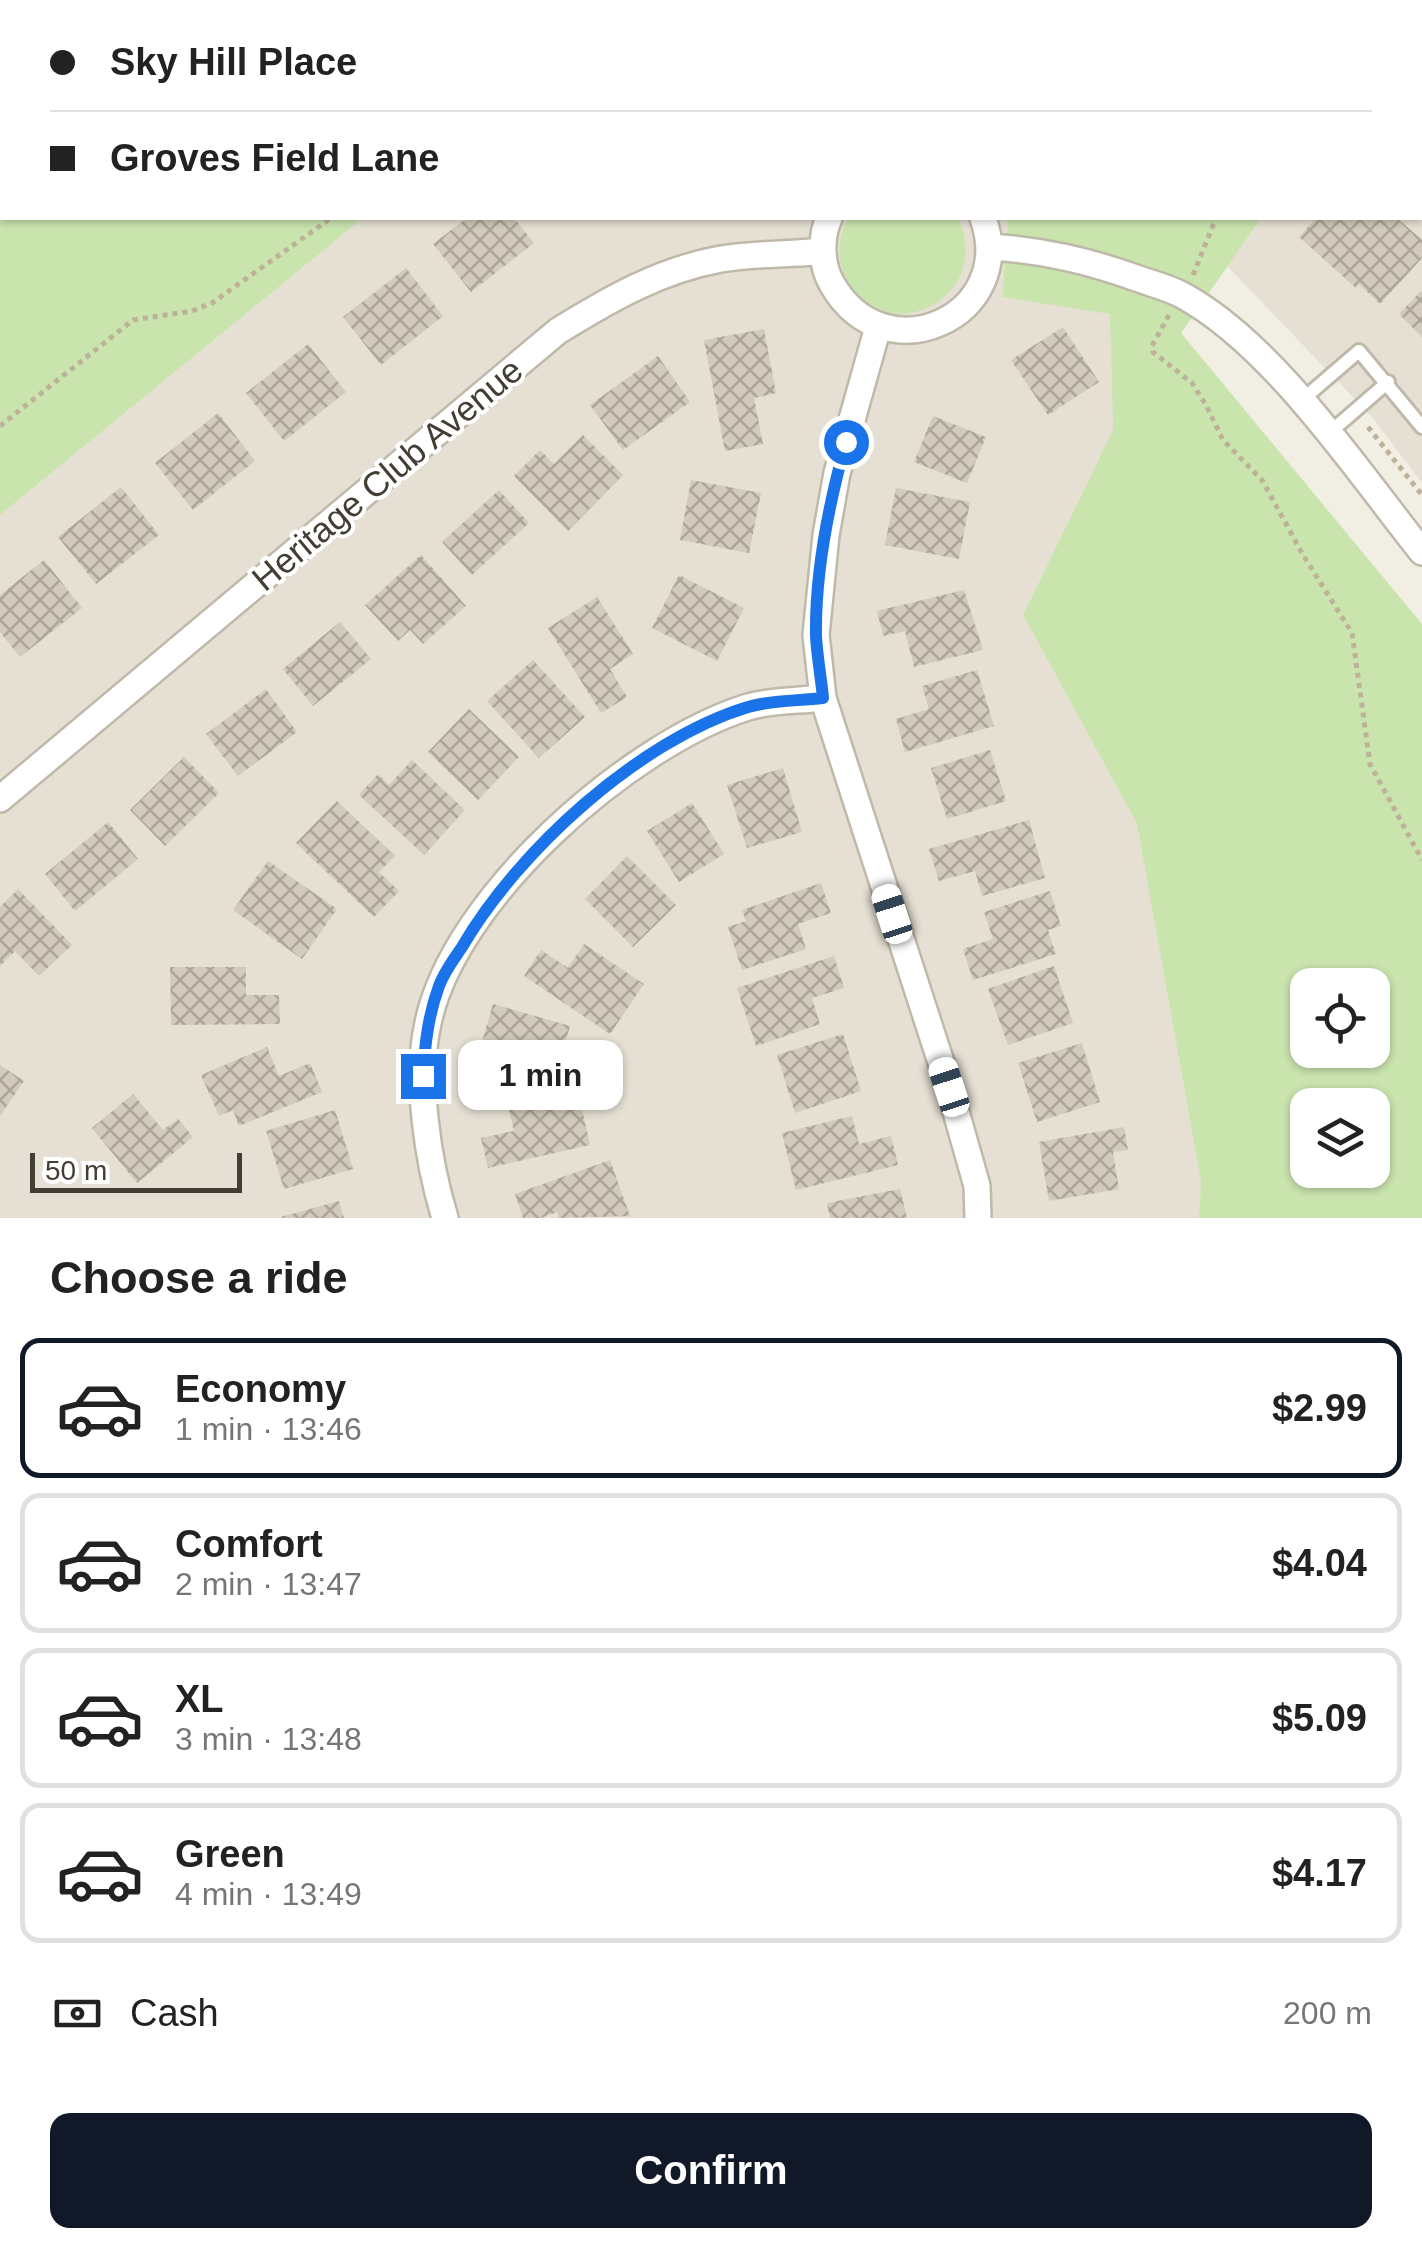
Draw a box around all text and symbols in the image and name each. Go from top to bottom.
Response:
text: Sky Hill Place [110,41,357,83]
text: Groves Field Lane [110,137,439,179]
street label: Heritage Club Avenue [244,350,530,598]
route start [824,420,869,465]
car [868,881,916,947]
map controls [1290,968,1390,1188]
button: locate [1290,968,1390,1068]
callout: 1 min [458,1041,623,1111]
route end [401,1054,446,1099]
car [925,1054,973,1120]
text: 1 min [499,1057,582,1093]
button: layers [1290,1088,1390,1188]
scale bar [30,1148,242,1192]
text: 50 m [45,1155,107,1186]
text: Choose a ride [50,1252,348,1303]
icon: car [55,1363,145,1453]
text: Economy [175,1368,346,1410]
text: $2.99 [1272,1387,1367,1429]
text: 1 min · 13:46 [175,1411,362,1447]
icon: car [55,1518,145,1608]
text: Comfort [175,1523,323,1565]
text: $4.04 [1272,1542,1367,1584]
text: 2 min · 13:47 [175,1566,362,1602]
icon: car [55,1673,145,1763]
text: XL [175,1678,224,1720]
text: $5.09 [1272,1697,1367,1739]
text: 3 min · 13:48 [175,1721,362,1757]
icon: car [55,1828,145,1918]
text: Green [175,1833,285,1875]
text: $4.17 [1272,1852,1367,1894]
text: 4 min · 13:49 [175,1876,362,1912]
icon: cash [50,1986,105,2041]
text: Cash [130,1992,219,2034]
text: 200 m [1283,1995,1372,2031]
button: Confirm [50,2113,1372,2228]

